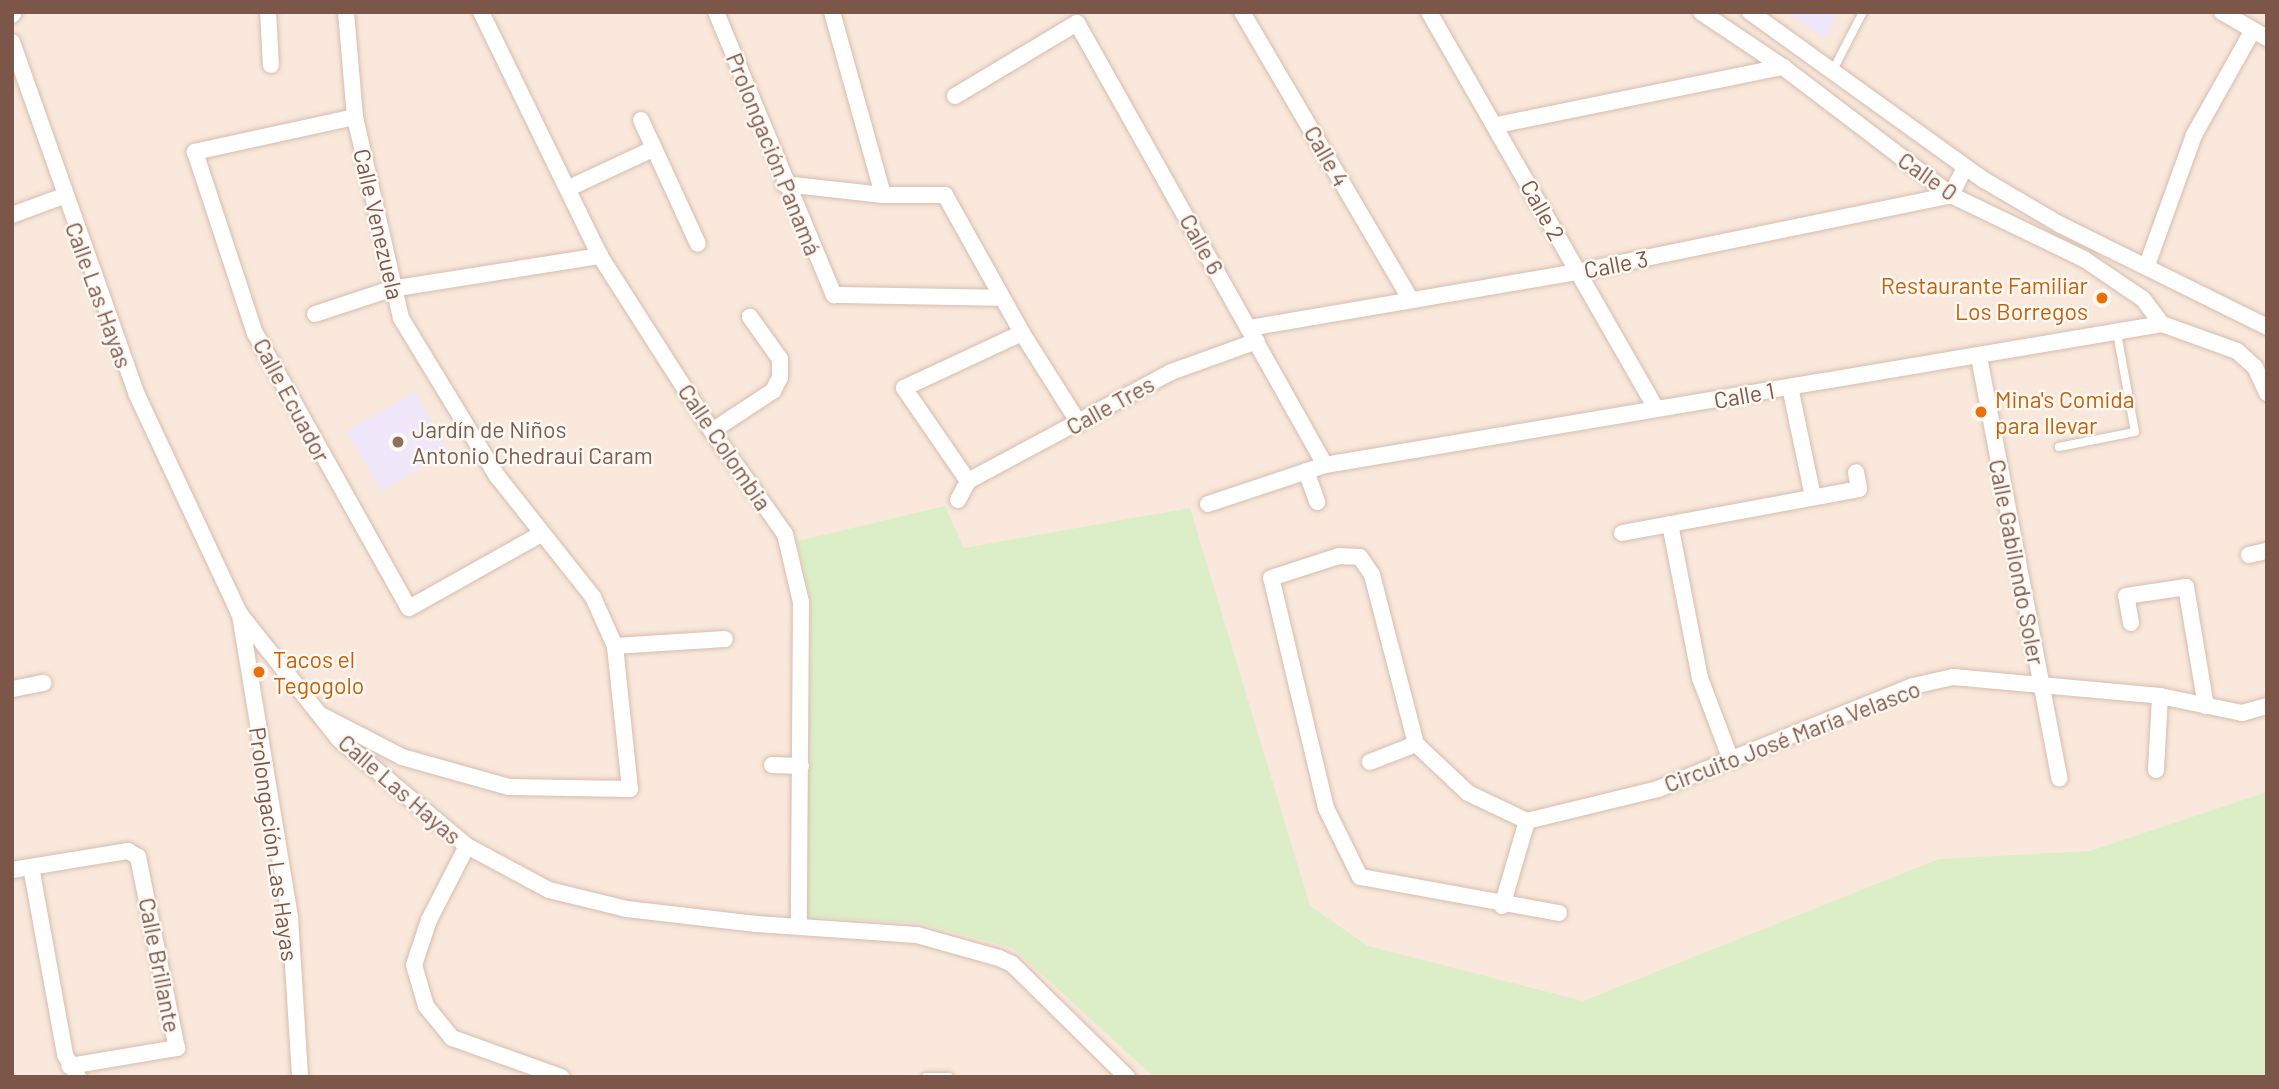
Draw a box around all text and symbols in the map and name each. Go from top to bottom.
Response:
street label: Prolongación Panamá [721,49,827,259]
street label: Calle 4 [1299,121,1355,191]
street label: Calle Venezuela [348,146,410,302]
street label: Calle 0 [1893,146,1963,206]
street label: Calle 2 [1515,175,1571,245]
street label: Calle 6 [1174,209,1230,279]
street label: Calle Las Hayas [60,218,138,372]
street label: Calle 3 [1582,244,1650,284]
place label: Restaurante Familiar Los Borregos [1881,271,2088,325]
marker: Restaurante Familiar Los Borregos [2094,290,2110,306]
street label: Calle Ecuador [248,333,336,467]
street label: Calle Tres [1061,370,1159,440]
street label: Calle 1 [1712,376,1776,414]
street label: Calle Colombia [673,379,777,515]
place label: Mina's Comida para llevar [1995,385,2135,439]
marker: Mina's Comida para llevar [1973,404,1989,420]
place label: Jardín de Niños Antonio Chedraui Caram [412,415,653,469]
marker: Jardín de Niños Antonio Chedraui Caram [390,434,406,450]
street label: Calle Gabilondo Soler [1984,457,2050,667]
place label: Tacos el Tegogolo [273,645,364,699]
marker: Tacos el Tegogolo [251,664,267,680]
street label: Circuito José María Velasco [1660,674,1924,798]
street label: Prolongación Las Hayas [244,725,304,963]
street label: Calle Las Hayas [333,728,467,850]
street label: Calle Brillante [133,895,187,1035]

